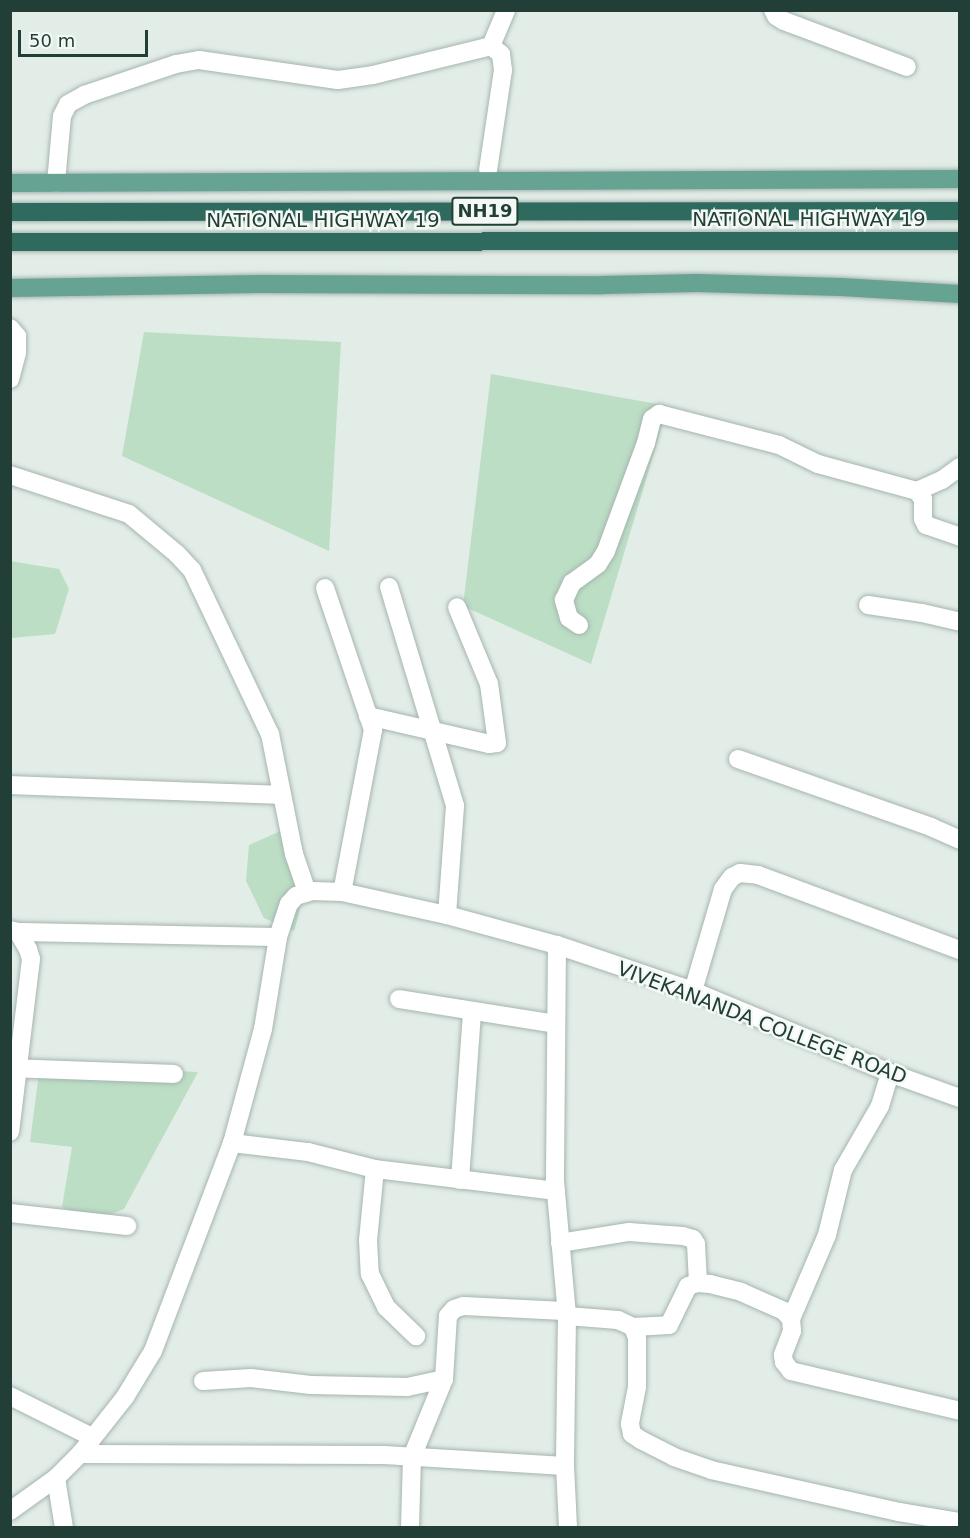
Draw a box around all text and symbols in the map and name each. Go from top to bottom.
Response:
scale bar [21,18,152,56]
text: 50 m [29,30,75,51]
road number: NH19 [450,196,520,226]
street label: NATIONAL HIGHWAY 19 [692,207,926,231]
street label: NATIONAL HIGHWAY 19 [206,208,440,232]
street label: VIVEKANANDA COLLEGE ROAD [614,957,910,1089]

